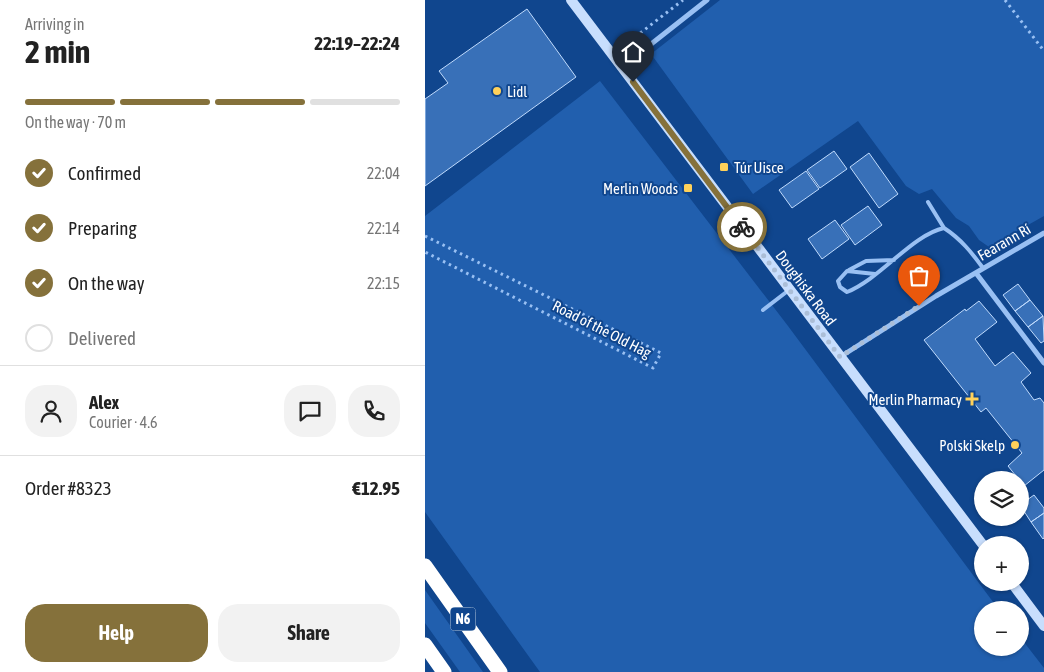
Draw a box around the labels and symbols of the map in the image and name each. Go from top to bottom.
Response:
pin [612,31,654,82]
place label: Lidl [507,83,527,100]
marker: Lidl [491,85,503,97]
place label: Túr Uisce [734,159,784,176]
marker: Túr Uisce [718,161,730,173]
place label: Merlin Woods [603,180,678,197]
marker: Merlin Woods [682,182,694,194]
courier [717,202,767,252]
street label: Fearann Rí [975,220,1034,264]
street label: Doughiska Road [772,247,840,329]
pin [898,255,940,306]
street label: Road of the Old Hag [550,297,655,361]
place label: Merlin Pharmacy [868,391,962,408]
marker: Merlin Pharmacy [966,393,978,405]
place label: Polski Skelp [939,437,1005,454]
marker: Polski Skelp [1009,439,1021,451]
road number: N6 [451,608,475,630]

